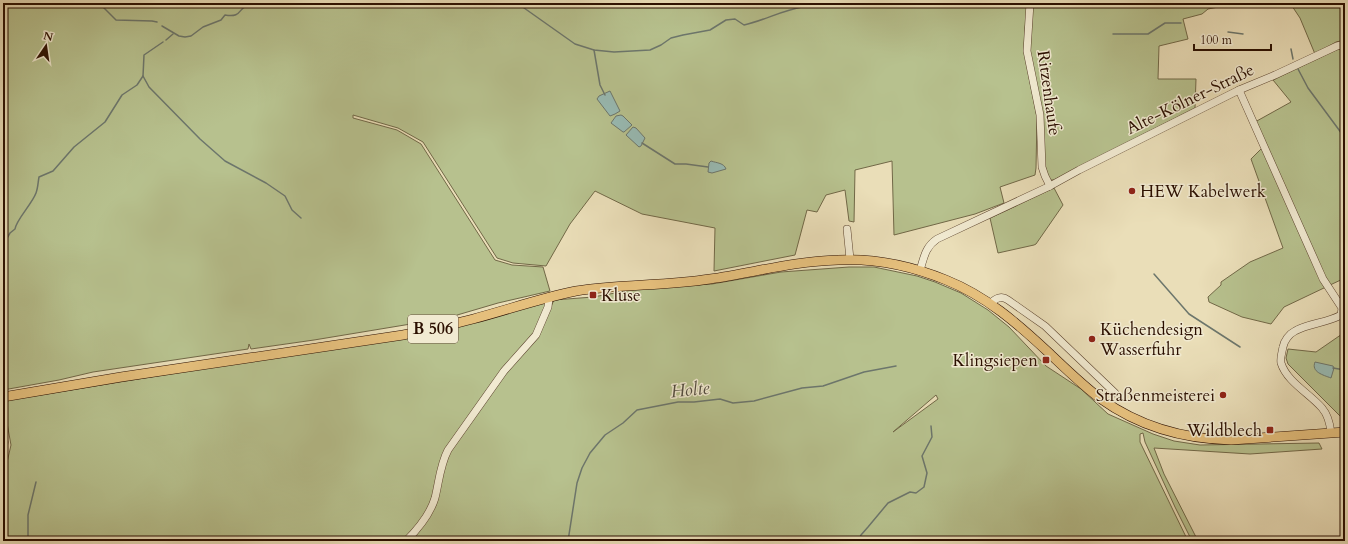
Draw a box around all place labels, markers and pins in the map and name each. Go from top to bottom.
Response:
place label: HEW Kabelwerk [1140,180,1267,203]
marker: HEW Kabelwerk [1127,186,1137,196]
place label: Kluse [601,284,641,307]
marker: Kluse [588,290,598,300]
place label: Küchendesign Wasserfuhr [1099,318,1203,361]
marker: Küchendesign Wasserfuhr [1087,334,1097,344]
place label: Klingsiepen [952,349,1038,372]
marker: Klingsiepen [1041,355,1051,365]
place label: Straßenmeisterei [1096,384,1215,407]
marker: Straßenmeisterei [1218,390,1228,400]
place label: Wildblech [1186,419,1263,442]
marker: Wildblech [1265,425,1275,435]

